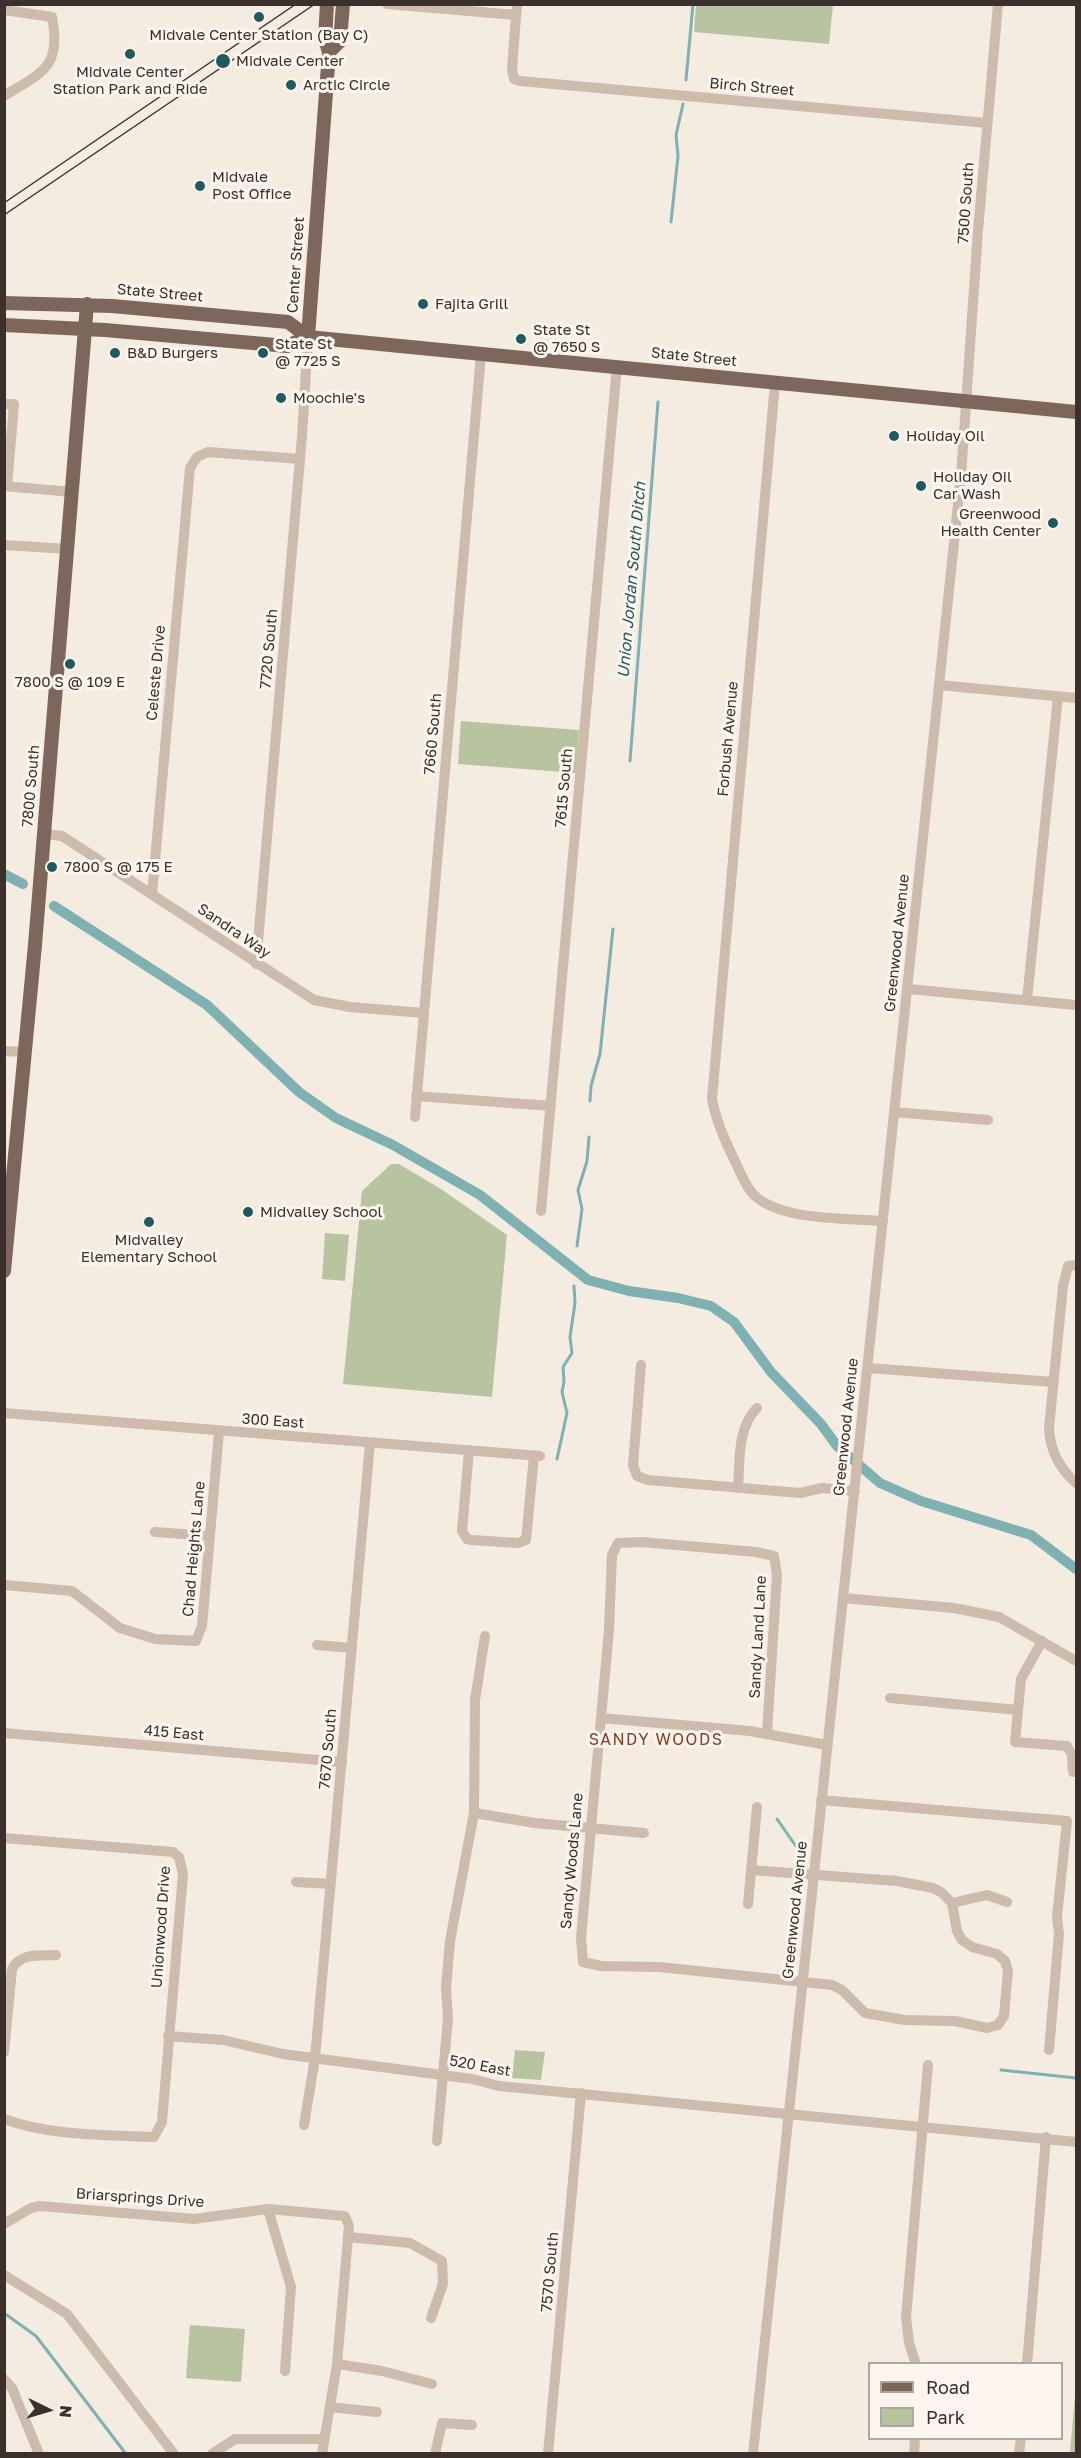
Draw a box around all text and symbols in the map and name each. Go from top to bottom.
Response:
marker: Midvale Center Station (Bay C) [252,10,266,24]
place label: Midvale Center Station (Bay C) [149,26,369,44]
marker: Midvale Center Station Park and Ride [123,47,137,61]
marker: Midvale Center [214,52,232,70]
place label: Midvale Center [236,52,344,70]
place label: Midvale Center Station Park and Ride [53,63,207,98]
street label: Birch Street [709,74,795,100]
place label: Arctic Circle [303,76,390,94]
marker: Arctic Circle [284,78,298,92]
street label: 7500 South [954,162,978,244]
place label: Midvale Post Office [212,168,291,203]
marker: Midvale Post Office [193,179,207,193]
street label: Center Street [284,216,308,314]
street label: State Street [116,280,204,306]
place label: Fajita Grill [435,295,508,313]
marker: Fajita Grill [416,297,430,311]
place label: State St @ 7650 S [533,321,600,356]
marker: State St @ 7650 S [514,332,528,346]
place label: State St @ 7725 S [275,335,341,370]
place label: B&D Burgers [127,344,218,362]
street label: State Street [650,344,738,370]
marker: B&D Burgers [108,346,122,360]
marker: State St @ 7725 S [256,346,270,360]
place label: Moochie's [293,389,365,407]
marker: Moochie's [274,391,288,405]
place label: Holiday Oil [906,427,985,445]
marker: Holiday Oil [887,429,901,443]
place label: Holiday Oil Car Wash [933,468,1012,503]
marker: Holiday Oil Car Wash [914,479,928,493]
water label: Union Jordan South Ditch [614,481,650,679]
place label: Greenwood Health Center [940,505,1041,540]
marker: Greenwood Health Center [1046,516,1060,530]
street label: 7720 South [257,608,281,690]
street label: Celeste Drive [143,624,169,722]
marker: 7800 S @ 109 E [63,657,77,671]
place label: 7800 S @ 109 E [15,673,125,691]
street label: Forbush Avenue [714,681,742,797]
street label: 7660 South [420,692,446,776]
street label: 7800 South [18,744,44,828]
street label: 7615 South [552,748,576,828]
place label: 7800 S @ 175 E [64,858,173,876]
marker: 7800 S @ 175 E [45,860,59,874]
street label: Greenwood Avenue [881,873,913,1013]
street label: Sandra Way [194,900,274,962]
place label: Midvalley School [260,1203,382,1221]
marker: Midvalley School [241,1205,255,1219]
marker: Midvalley Elementary School [142,1215,156,1229]
place label: Midvalley Elementary School [81,1231,217,1266]
street label: Greenwood Avenue [830,1357,862,1497]
street label: 300 East [241,1410,305,1432]
street label: Chad Heights Lane [179,1480,209,1618]
street label: Sandy Land Lane [746,1575,770,1699]
street label: 7670 South [316,1708,340,1790]
street label: 415 East [143,1721,205,1745]
district label: SANDY WOODS [589,1730,723,1750]
street label: Sandy Woods Lane [557,1792,587,1930]
street label: Greenwood Avenue [779,1840,811,1980]
street label: Unionwood Drive [148,1865,174,1989]
street label: 520 East [448,2052,512,2080]
street label: Briarsprings Drive [75,2185,205,2211]
street label: 7570 South [538,2231,562,2313]
legend [868,2362,1063,2440]
text: Road [926,2376,970,2398]
north arrow [18,2380,78,2440]
text: N [55,2405,76,2418]
text: Park [926,2406,965,2428]

